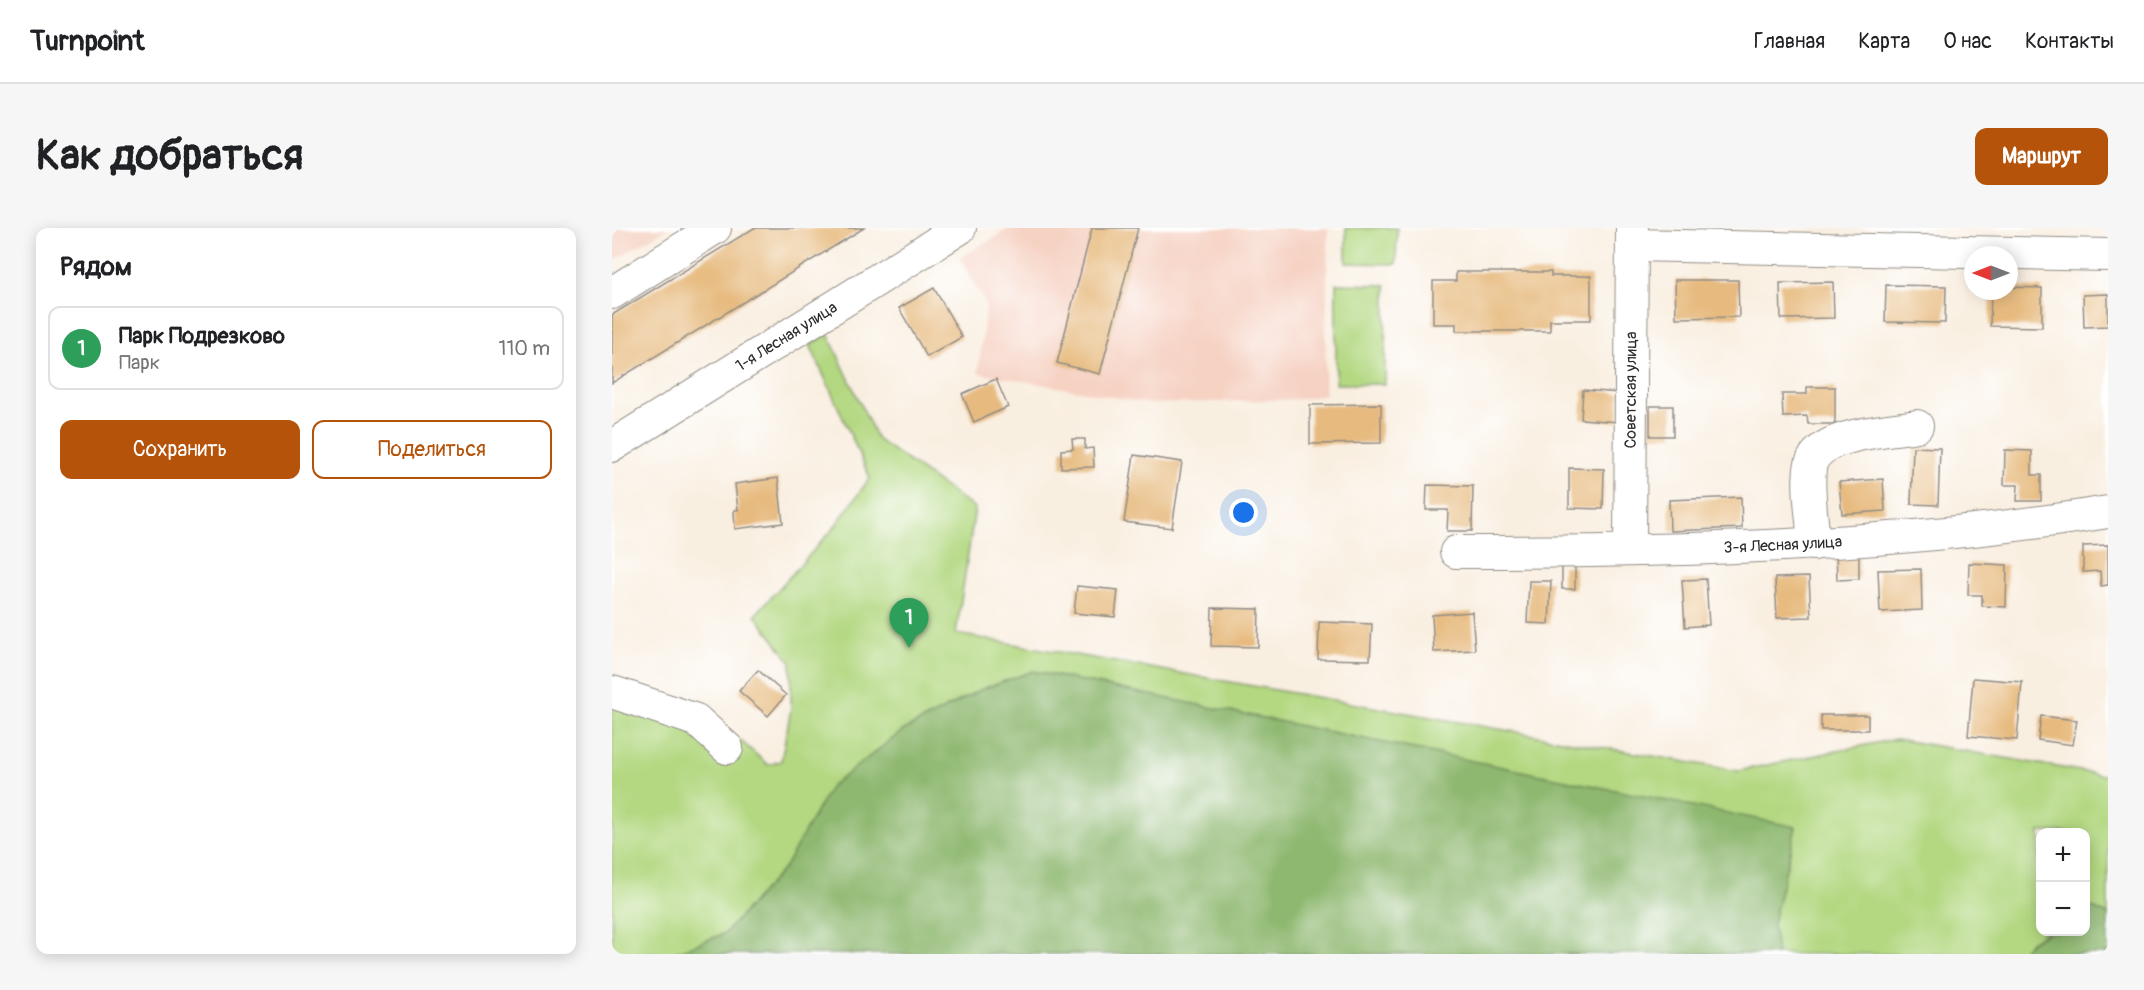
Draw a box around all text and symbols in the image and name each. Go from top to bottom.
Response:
text: Turnpoint [30,24,144,59]
text: Главная [1754,28,1825,55]
text: Карта [1858,28,1910,55]
text: О нас [1943,28,1992,55]
text: Контакты [2025,28,2114,55]
button: Маршрут [1975,128,2108,185]
text: Как добраться [36,130,303,182]
north arrow [1964,246,2018,300]
text: Рядом [60,251,132,283]
street label: 1-я Лесная улица [732,297,841,376]
text: Парк Подрезково [119,322,285,350]
street label: Советская улица [1621,331,1641,449]
text: 1 [78,336,85,361]
text: 110 m [499,336,550,361]
text: Парк [119,350,160,375]
button: Сохранить [60,420,300,479]
button: Поделиться [312,420,552,479]
your location [1229,498,1258,527]
street label: 3-я Лесная улица [1723,532,1843,558]
pin: 1 [890,598,928,648]
map controls [2036,828,2090,936]
button: + [2036,828,2090,882]
button: − [2036,882,2090,936]

